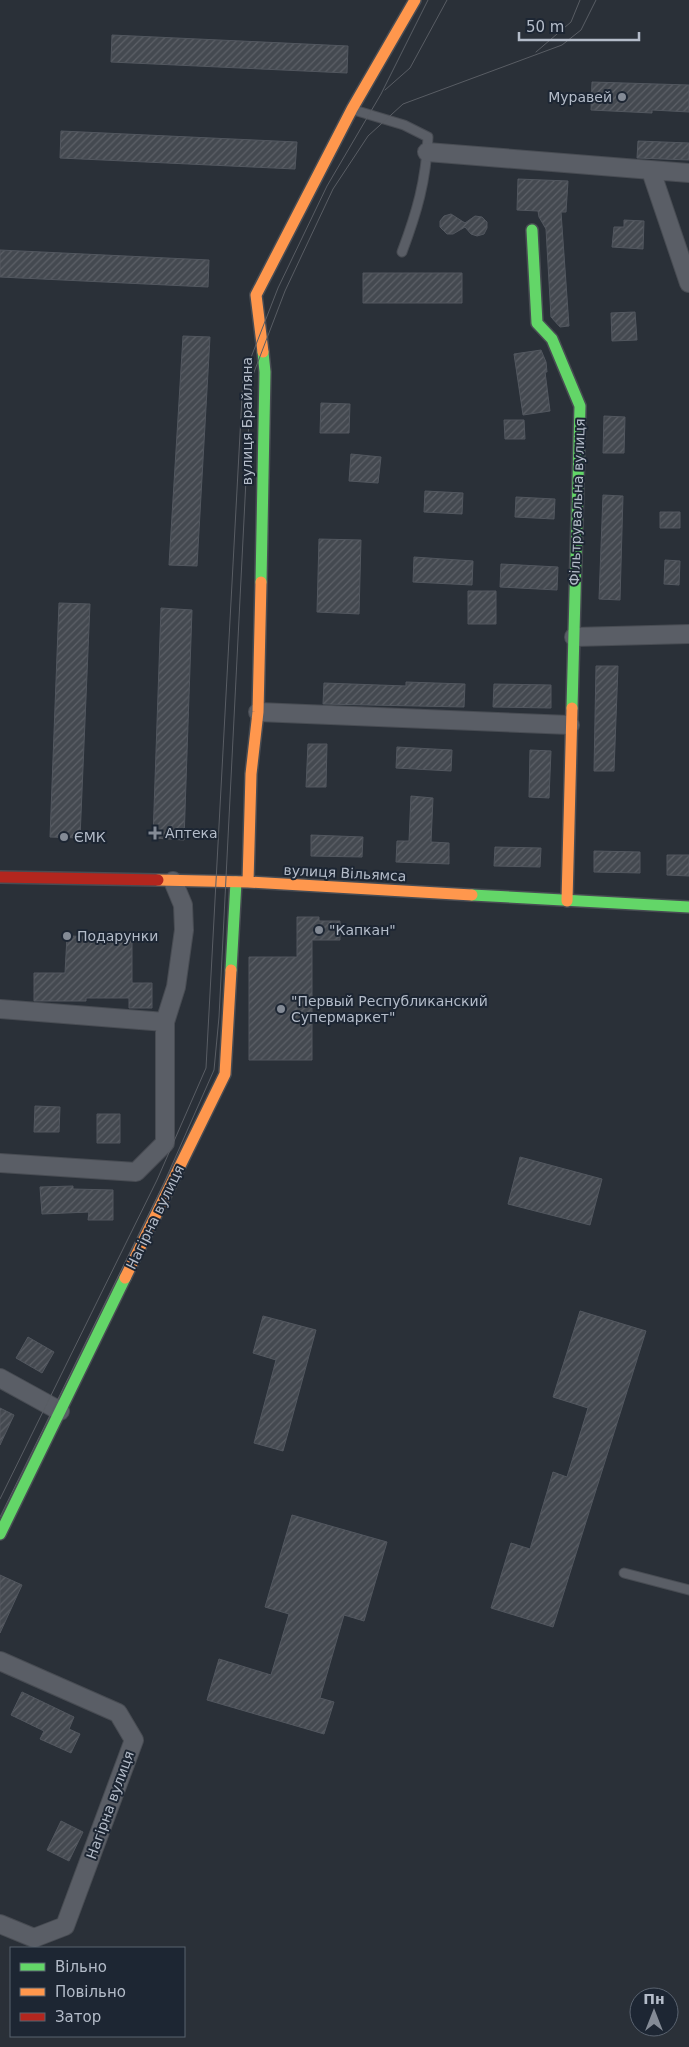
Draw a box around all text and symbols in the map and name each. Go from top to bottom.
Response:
scale bar [519,10,639,42]
text: 50 m [526,18,564,36]
place label: Муравей [548,89,612,105]
marker: Муравей [616,91,628,103]
street label: вулиця Брайляна [239,357,255,485]
street label: Фільтрувальна вулиця [566,418,588,586]
place label: Аптека [165,825,218,841]
marker: Аптека [149,827,161,839]
place label: ЄМК [74,829,106,845]
marker: ЄМК [58,831,70,843]
street label: вулиця Вільямса [283,862,407,884]
place label: "Капкан" [329,922,396,938]
marker: "Капкан" [313,924,325,936]
place label: Подарунки [77,928,158,944]
marker: Подарунки [61,930,73,942]
place label: "Первый Республиканский Супермаркет" [291,993,488,1025]
marker: "Первый Республиканский Супермаркет" [275,1003,287,1015]
street label: Нагірна вулиця [123,1162,187,1272]
street label: Нагірна вулиця [83,1749,137,1861]
legend [10,1947,185,2037]
text: Вільно [55,1958,107,1976]
text: Повільно [55,1983,126,2001]
north arrow [629,1987,679,2037]
text: Пн [643,1991,665,2007]
text: Затор [55,2008,101,2026]

